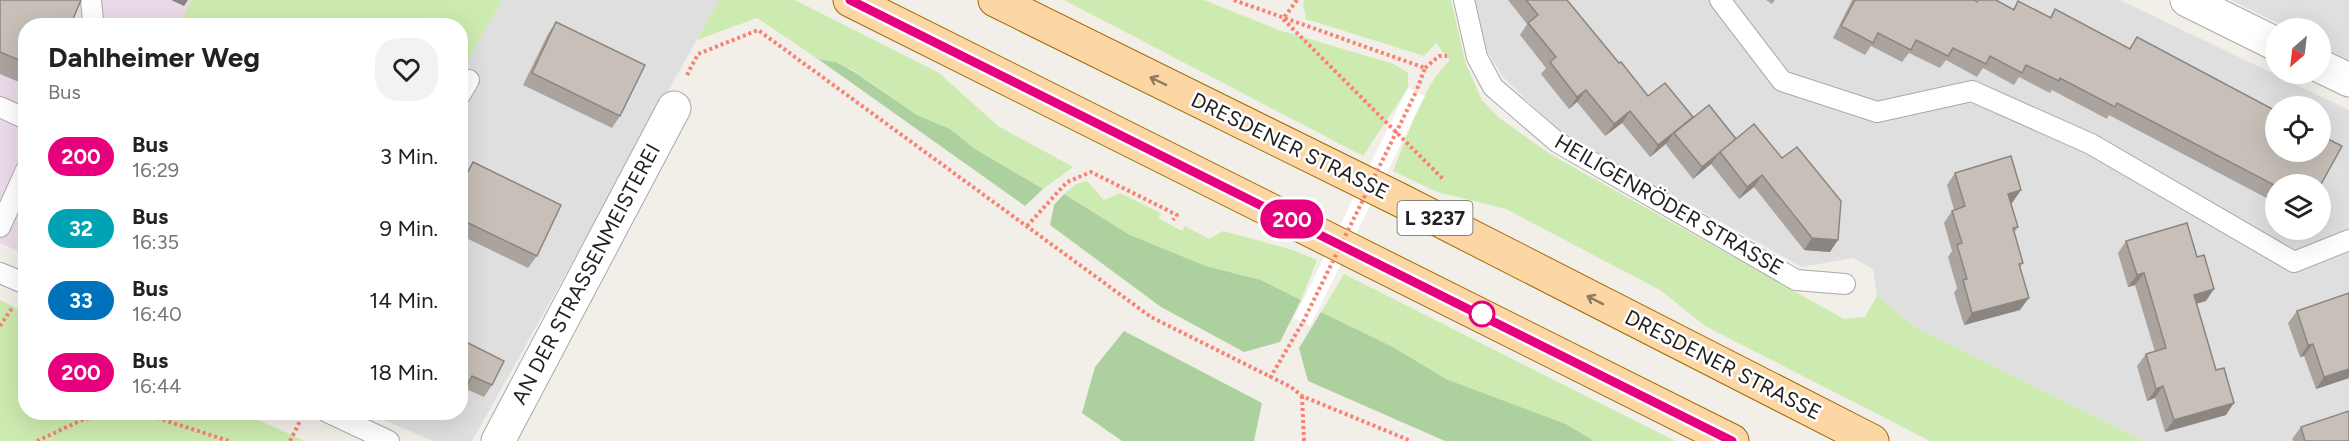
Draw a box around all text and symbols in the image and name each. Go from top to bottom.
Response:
north arrow [2265,18,2331,84]
map controls [2265,18,2331,240]
button: heart [375,38,438,101]
text: Dahlheimer Weg [48,40,260,74]
one-way arrow [1150,75,1168,86]
text: Bus [48,80,81,104]
street label: DRESDENER STRASSE [1187,87,1393,204]
button: locate [2265,96,2331,162]
street label: HEILIGENRÖDER STRASSE [1550,129,1788,280]
text: Bus [132,131,168,158]
street label: AN DER STRASSENMEISTEREI [506,139,665,408]
text: 3 Min. [380,143,438,170]
text: 200 [61,144,101,169]
text: 16:29 [132,158,179,182]
button: layers [2265,174,2331,240]
line badge: 200 [1258,200,1326,238]
road number: L 3237 [1398,201,1472,235]
text: Bus [132,203,168,230]
text: 200 [1272,207,1312,232]
text: 9 Min. [380,215,438,242]
text: 32 [69,216,93,241]
text: 16:35 [132,230,179,254]
text: Bus [132,275,168,302]
text: 14 Min. [369,287,438,314]
text: 33 [69,288,93,313]
one-way arrow [1587,294,1605,305]
unlabelled marker [1469,301,1495,327]
text: 16:40 [132,302,182,326]
street label: DRESDENER STRASSE [1621,304,1826,425]
text: Bus [132,347,168,374]
text: 18 Min. [369,359,438,386]
text: 200 [61,360,101,385]
text: 16:44 [132,374,181,398]

